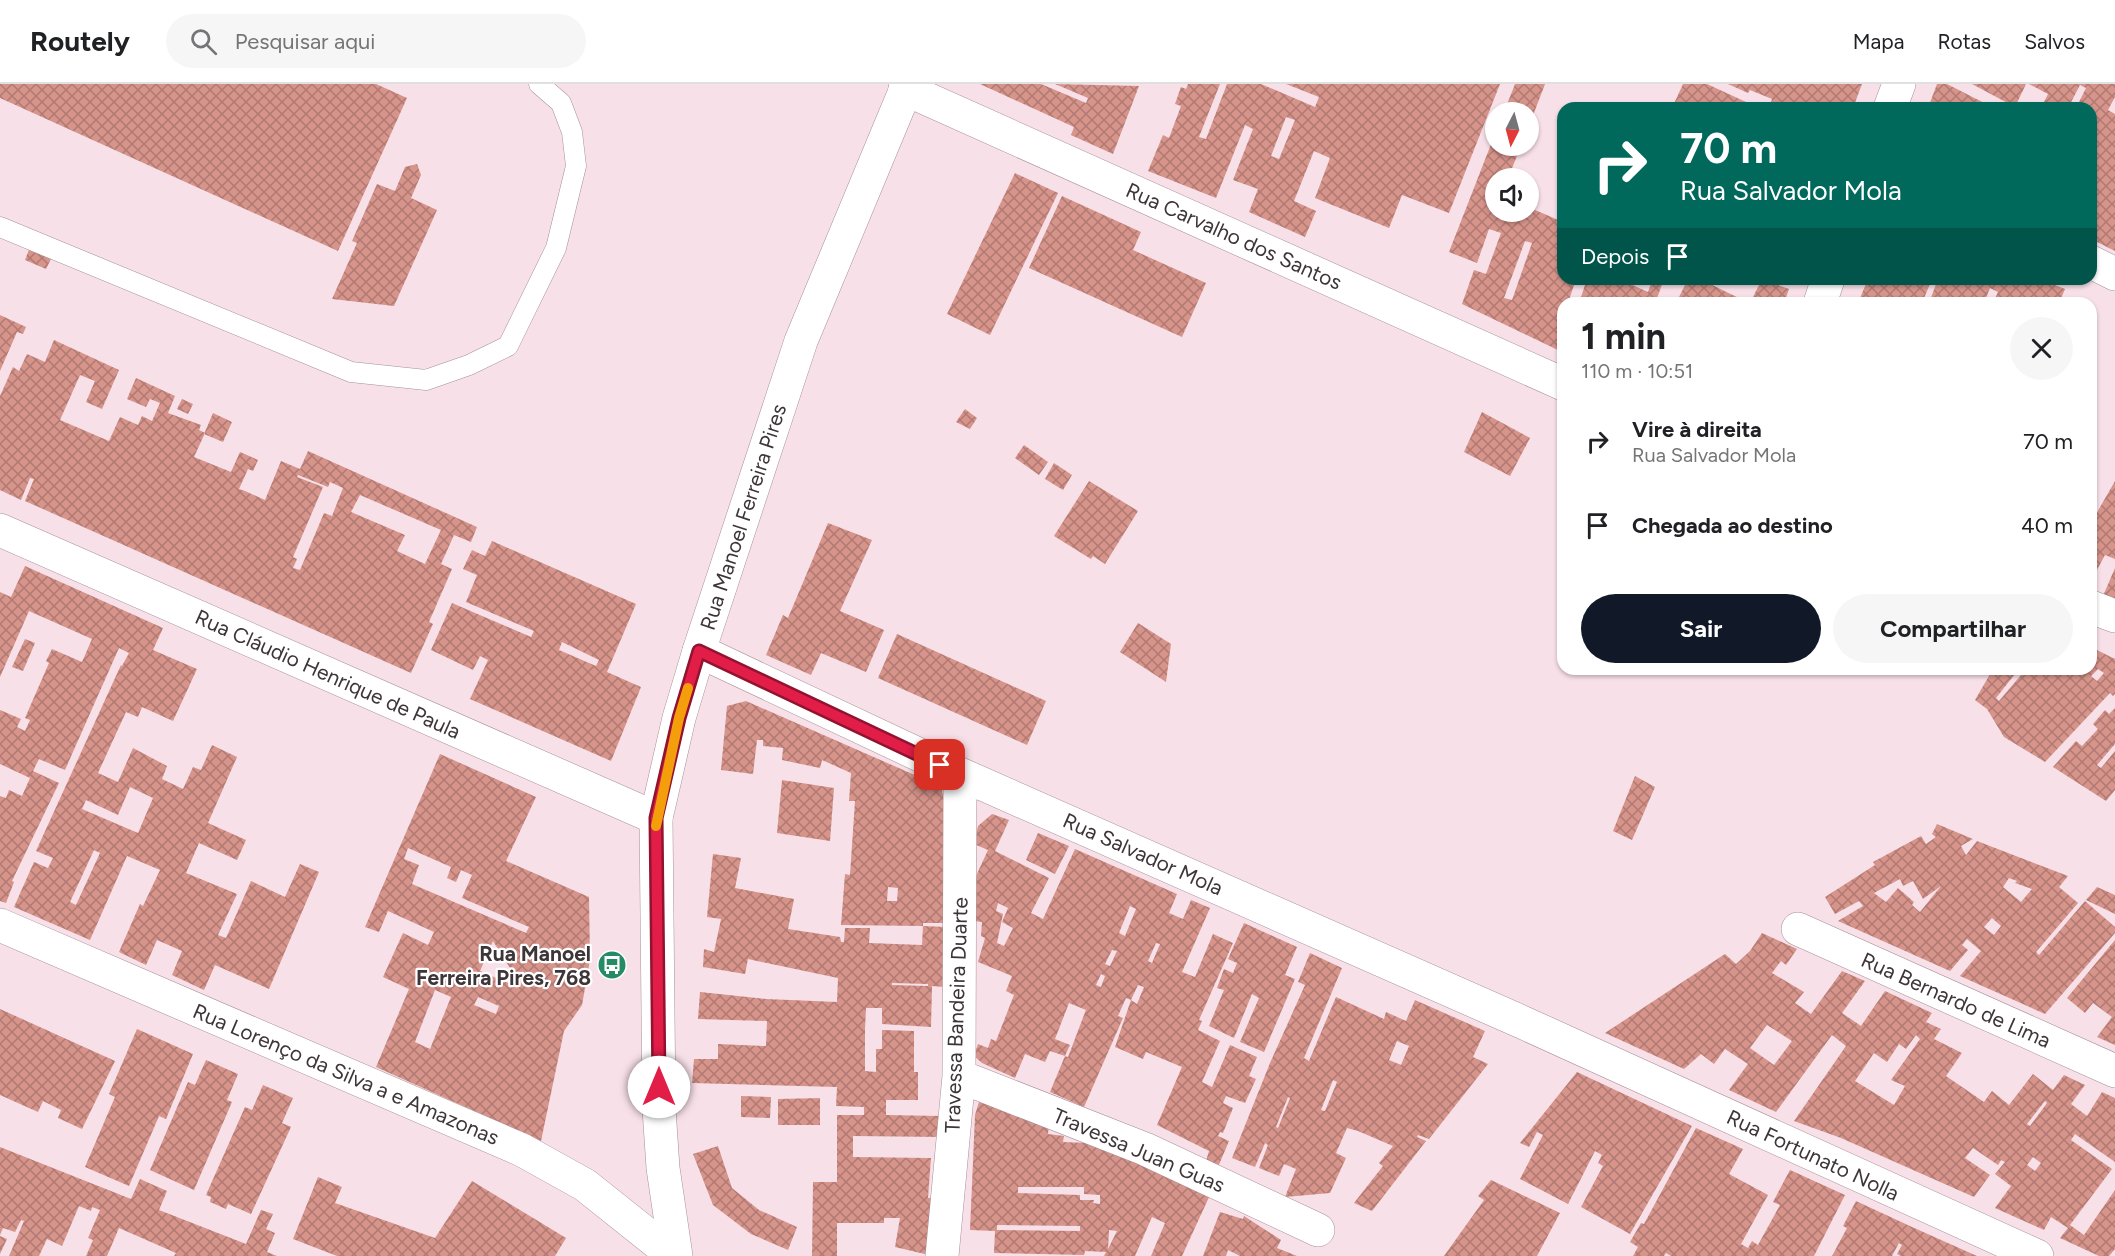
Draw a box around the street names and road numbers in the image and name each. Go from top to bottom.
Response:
street label: Rua Carvalho dos Santos [1122,177,1346,295]
street label: Rua Manoel Ferreira Pires [695,401,791,633]
street label: Rua Cláudio Henrique de Paula [192,604,464,744]
street label: Rua Salvador Mola [1059,808,1227,900]
street label: Travessa Bandeira Duarte [939,897,973,1133]
street label: Rua Bernardo de Lima [1857,947,2055,1053]
street label: Rua Lorenço da Silva a e Amazonas [189,998,503,1150]
street label: Travessa Juan Guas [1049,1103,1229,1197]
street label: Rua Fortunato Nolla [1723,1104,1903,1206]

